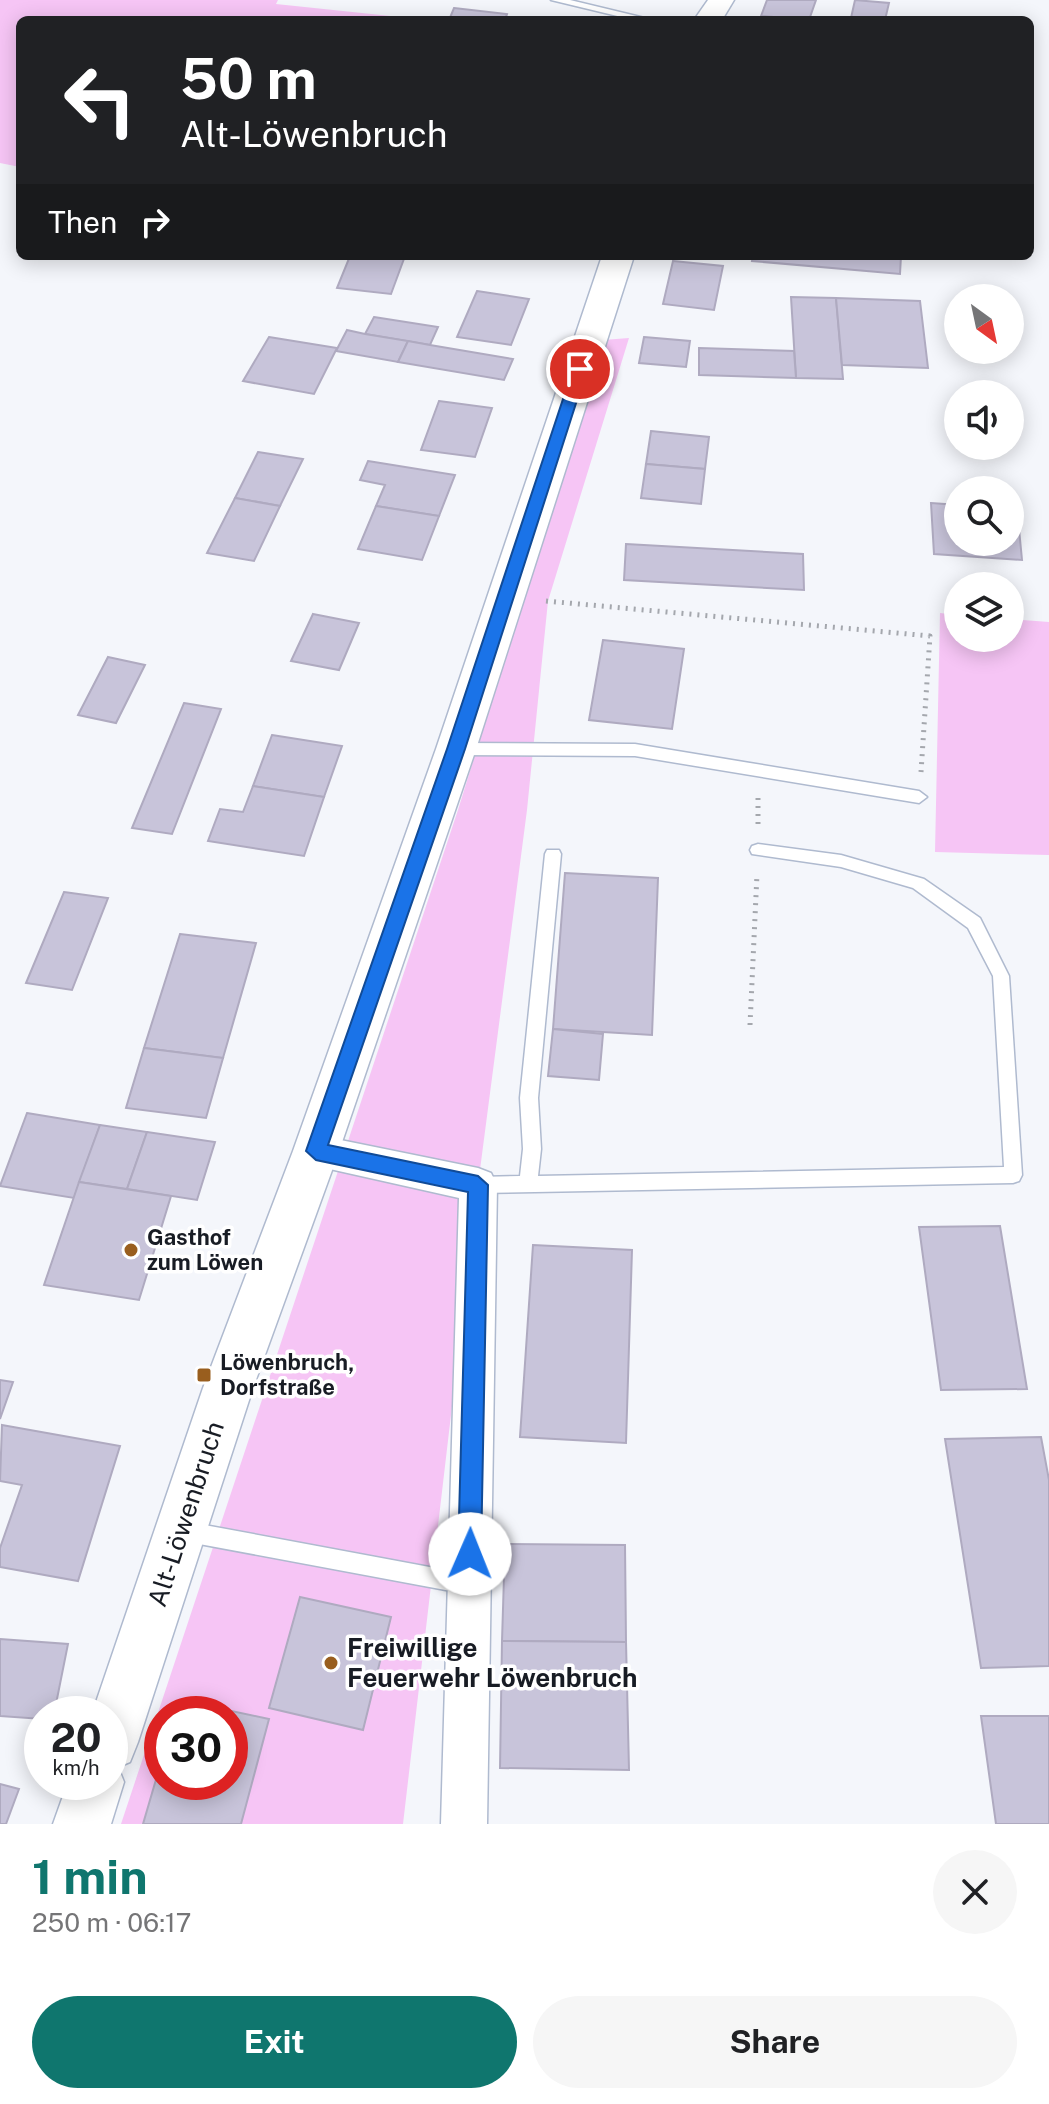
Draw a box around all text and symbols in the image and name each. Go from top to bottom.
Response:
text: 50 m [180,46,317,112]
icon: left [48,48,152,152]
text: Alt-Löwenbruch [180,113,447,155]
icon: right [133,200,177,244]
text: Then [48,204,117,240]
north arrow [944,284,1024,364]
map controls [944,284,1024,652]
pin [546,335,614,403]
icon: arrive [558,347,602,391]
button: sound [944,380,1024,460]
button: search [944,476,1024,556]
button: layers [944,572,1024,652]
place label: Gasthof zum Löwen [147,1224,263,1275]
marker: Gasthof zum Löwen [122,1241,140,1259]
place label: Löwenbruch, Dorfstraße [220,1349,354,1400]
marker: Löwenbruch, Dorfstraße [195,1366,213,1384]
street label: Alt-Löwenbruch [141,1417,230,1610]
position arrow [428,1512,512,1596]
place label: Freiwillige Feuerwehr Löwenbruch [347,1632,637,1693]
marker: Freiwillige Feuerwehr Löwenbruch [322,1654,340,1672]
speed limit sign: 30 [144,1696,248,1800]
text: 20 [50,1714,102,1761]
text: km/h [52,1756,100,1780]
text: 1 min [32,1848,148,1905]
button: close [933,1850,1017,1934]
text: 250 m · 06:17 [32,1907,191,1938]
button: Exit [32,1996,517,2088]
button: Share [533,1996,1017,2088]

